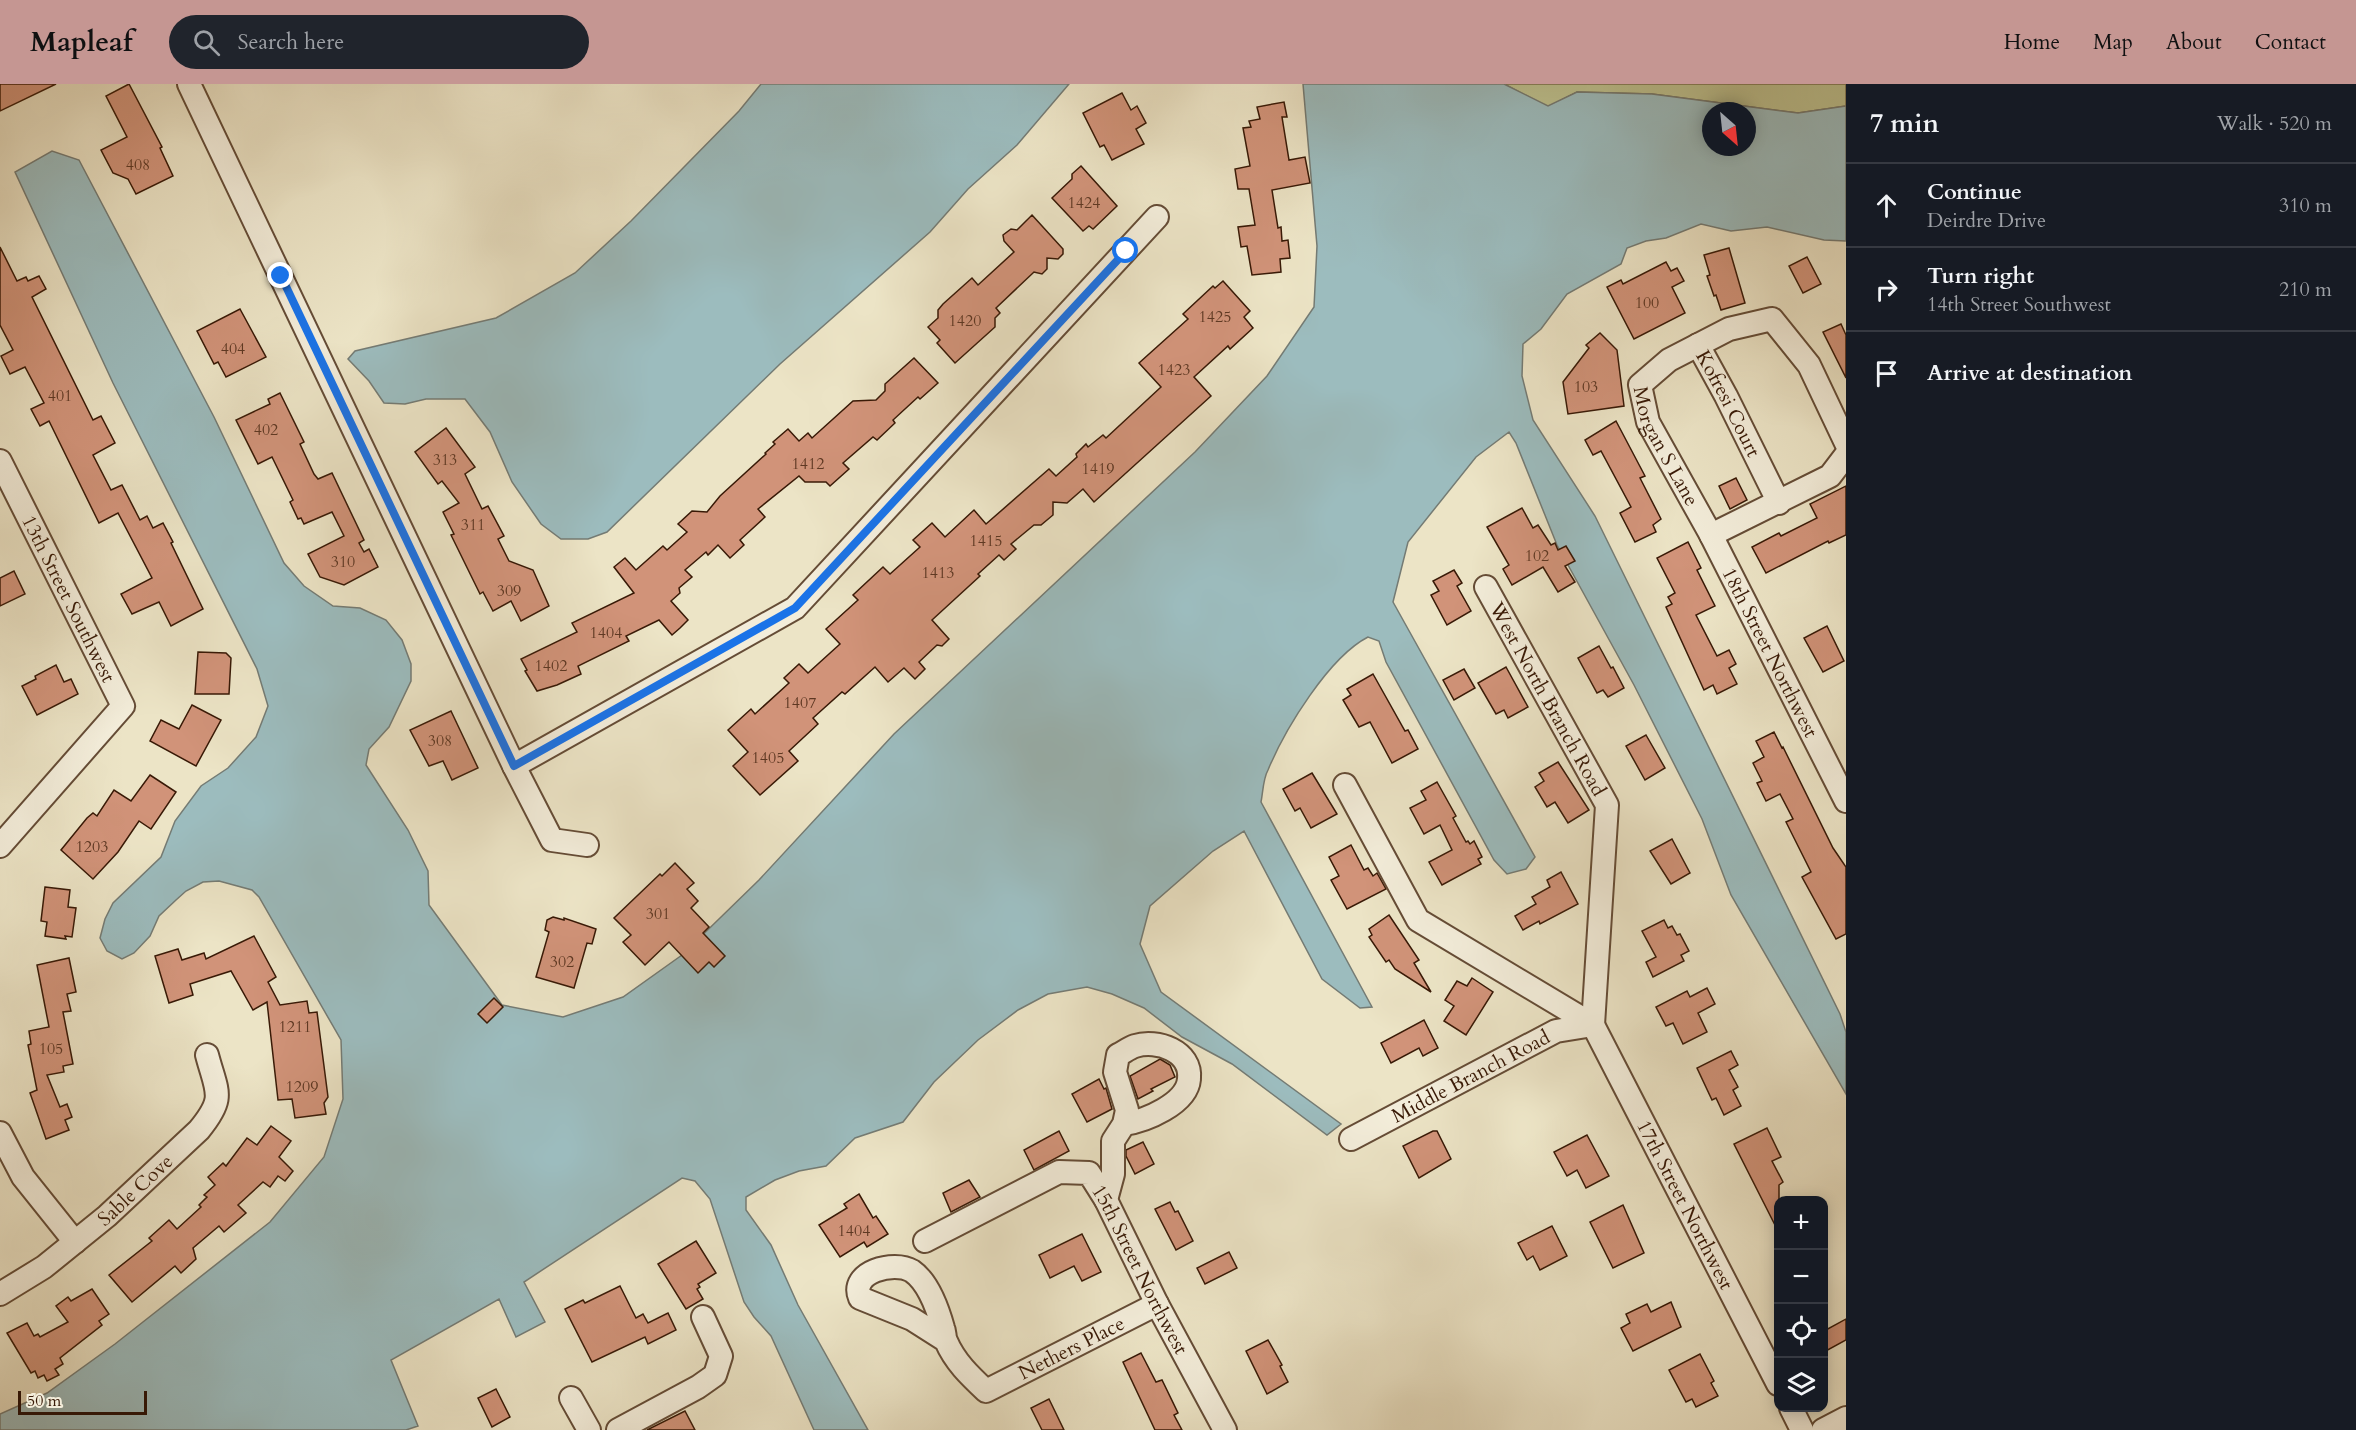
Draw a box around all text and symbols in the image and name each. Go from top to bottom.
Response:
search box [169,15,589,69]
text: Mapleaf [30,23,133,61]
icon: search [190,26,223,59]
text: Search here [238,27,344,57]
text: Home [2004,28,2060,57]
text: Map [2093,28,2133,57]
text: About [2166,28,2222,57]
text: Contact [2255,28,2326,57]
north arrow [1702,102,1756,156]
text: 7 min [1870,106,1939,141]
text: Walk · 520 m [2217,110,2332,137]
house number: 408 [126,154,150,176]
text: Continue [1927,177,2022,207]
icon: ahead [1870,189,1903,222]
house number: 1424 [1068,192,1100,214]
text: 310 m [2279,192,2332,219]
text: Deirdre Drive [1927,207,2046,234]
route start [1112,237,1138,263]
text: Turn right [1927,261,2034,291]
route end [267,262,293,288]
icon: right [1870,273,1903,306]
text: 210 m [2279,276,2332,303]
text: 14th Street Southwest [1927,291,2111,318]
house number: 100 [1635,292,1659,314]
house number: 1425 [1199,306,1231,328]
house number: 1420 [949,310,981,332]
house number: 404 [221,338,245,360]
street label: Kofresi Court [1689,345,1767,462]
icon: arrive [1870,357,1903,390]
text: Arrive at destination [1927,358,2132,388]
house number: 1423 [1158,359,1190,381]
house number: 103 [1574,376,1598,398]
street label: Morgan S Lane [1627,384,1705,511]
house number: 401 [48,385,72,407]
house number: 402 [254,419,278,441]
house number: 313 [433,449,457,471]
house number: 1412 [792,453,824,475]
house number: 1419 [1082,458,1114,480]
street label: 13th Street Southwest [15,511,122,688]
house number: 311 [461,514,485,536]
house number: 1415 [970,530,1002,552]
house number: 102 [1525,545,1549,567]
house number: 310 [331,551,355,573]
house number: 1413 [922,562,954,584]
street label: 18th Street Northwest [1716,563,1825,743]
house number: 309 [497,580,521,602]
street label: West North Branch Road [1483,596,1613,801]
house number: 1404 [590,622,622,644]
house number: 1402 [535,655,567,677]
house number: 1407 [784,692,816,714]
house number: 308 [428,730,452,752]
house number: 1405 [752,747,784,769]
house number: 1203 [76,836,108,858]
house number: 301 [646,903,670,925]
house number: 302 [550,951,574,973]
house number: 1211 [279,1016,311,1038]
street label: Middle Branch Road [1387,1023,1555,1129]
house number: 105 [39,1038,63,1060]
house number: 1209 [286,1076,318,1098]
street label: 17th Street Northwest [1630,1115,1740,1295]
street label: Sable Cove [92,1148,179,1232]
street label: 15th Street Northwest [1085,1179,1195,1360]
map controls [1774,1196,1828,1412]
button: + [1774,1196,1828,1250]
house number: 1404 [838,1220,870,1242]
button: − [1774,1250,1828,1304]
button: locate [1774,1304,1828,1358]
street label: Nethers Place [1014,1310,1129,1386]
button: layers [1774,1358,1828,1412]
scale bar [18,1388,147,1416]
text: 50 m [27,1390,61,1412]

